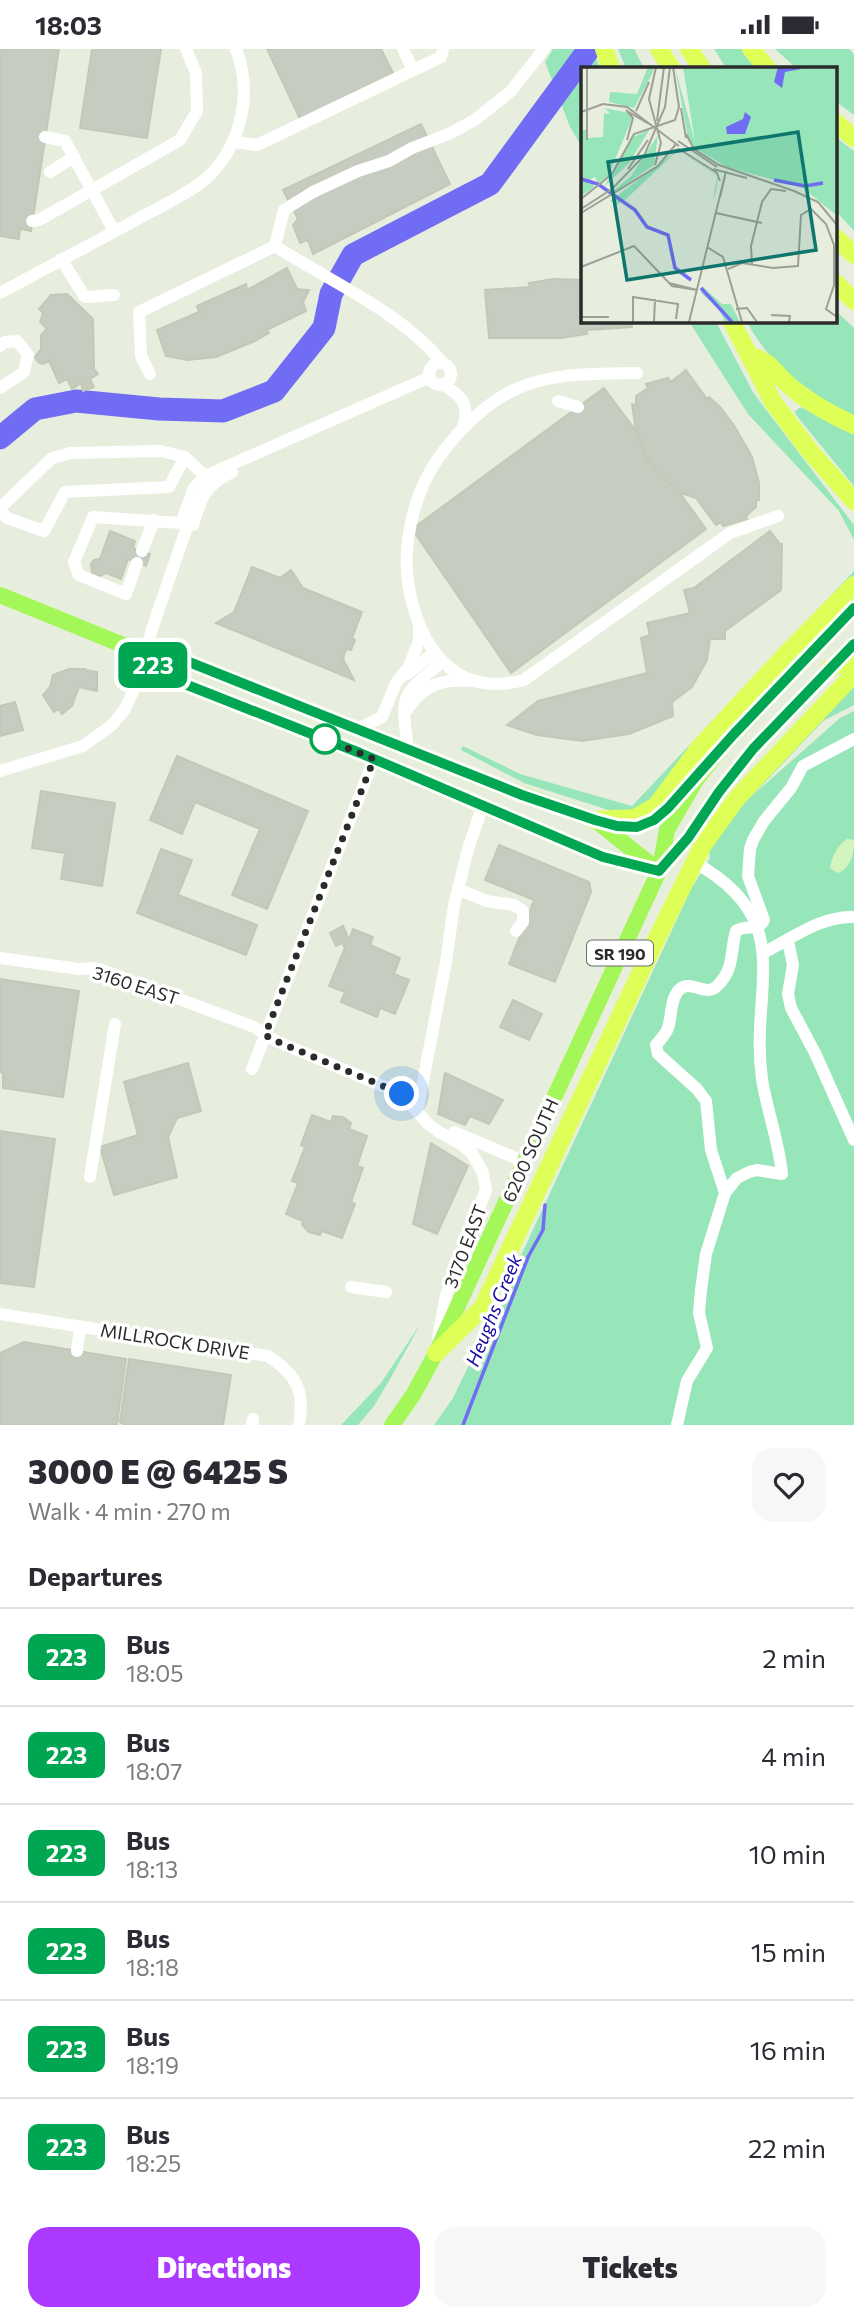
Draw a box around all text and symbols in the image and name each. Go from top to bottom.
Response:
text: 18:03 [35,9,102,40]
inset map [581,67,836,322]
line badge: 223 [113,642,193,688]
text: 223 [132,650,174,679]
unlabelled marker [310,724,340,754]
road number: SR 190 [587,940,653,965]
street label: 3160 EAST [90,961,182,1009]
your location [384,1076,419,1111]
street label: 6200 SOUTH [497,1095,563,1205]
street label: 3170 EAST [439,1201,491,1291]
water label: Heughs Creek [460,1250,526,1369]
street label: MILLROCK DRIVE [99,1318,251,1364]
button: heart [752,1448,826,1522]
text: 3000 E @ 6425 S [28,1450,288,1491]
text: Walk · 4 min · 270 m [28,1497,231,1525]
text: Departures [28,1560,163,1591]
text: Bus [126,1628,170,1659]
text: 223 [46,1642,87,1671]
text: 2 min [762,1642,826,1673]
text: 18:05 [126,1659,183,1687]
text: Bus [126,1726,170,1757]
text: 223 [46,1740,87,1769]
text: 4 min [761,1740,826,1771]
text: 18:07 [126,1757,182,1785]
text: Bus [126,1824,170,1855]
text: 223 [46,1838,87,1867]
text: 10 min [749,1838,826,1869]
text: 18:13 [126,1855,178,1883]
text: Bus [126,1922,170,1953]
text: 223 [46,1936,87,1965]
text: 15 min [751,1936,826,1967]
text: 18:18 [126,1953,179,1981]
text: Bus [126,2020,170,2051]
text: 223 [46,2034,87,2063]
text: 16 min [750,2034,826,2065]
text: 18:19 [126,2051,179,2079]
text: Bus [126,2118,170,2149]
text: 223 [46,2132,87,2161]
text: 22 min [748,2132,826,2163]
text: 18:25 [126,2149,181,2177]
button: Directions [28,2227,420,2307]
button: Tickets [434,2227,826,2307]

